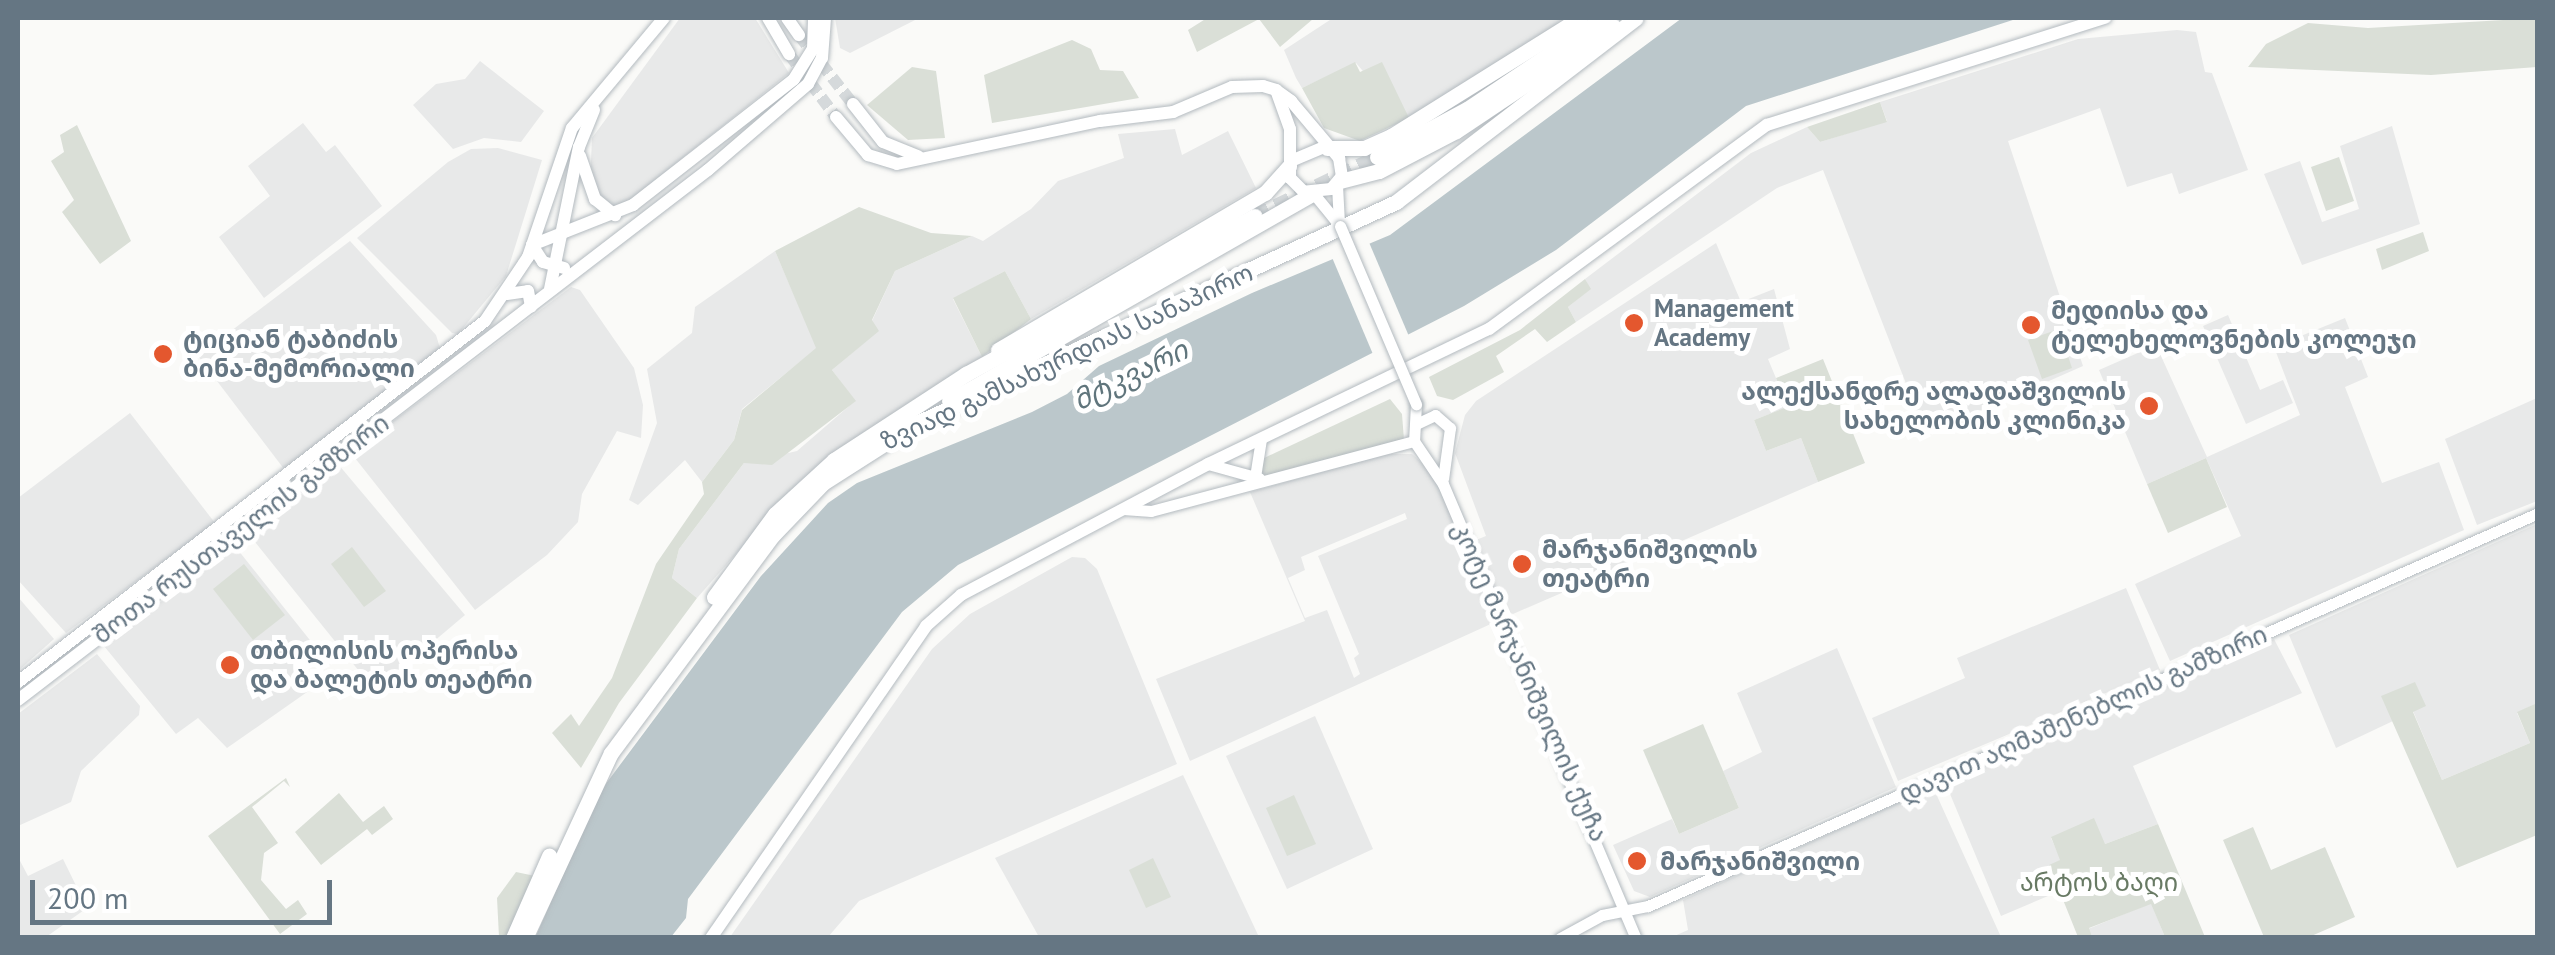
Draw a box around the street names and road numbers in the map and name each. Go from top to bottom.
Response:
street label: ზვიად გამსახურდიას სანაპირო [876,257,1258,457]
street label: შოთა რუსთაველის გამზირი [87,408,395,650]
street label: კოტე მარჯანიშვილის ქუჩა [1446,518,1614,846]
street label: დავით აღმაშენებლის გამზირი [1894,619,2272,809]

